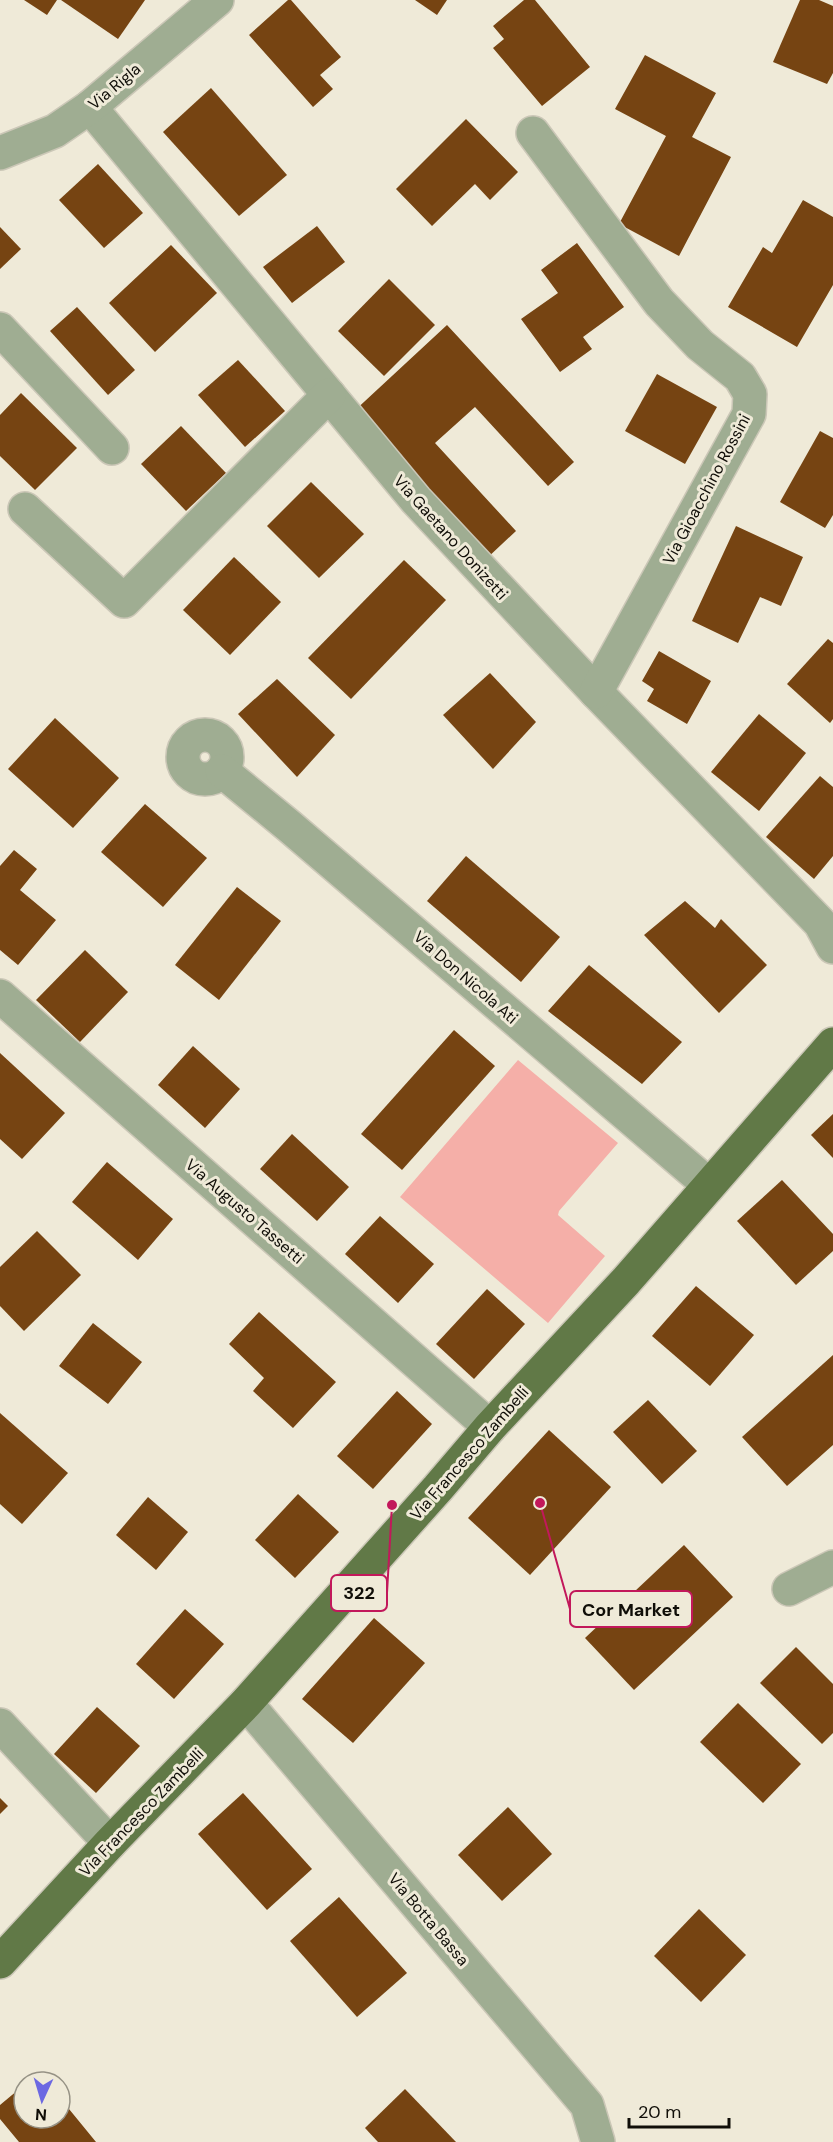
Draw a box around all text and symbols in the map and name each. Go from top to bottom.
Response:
street label: Via Rigla [84,58,145,114]
street label: Via Gioacchino Rossini [658,410,755,568]
street label: Via Gaetano Donizetti [389,470,512,604]
street label: Via Don Nicola Ati [409,926,522,1028]
street label: Via Augusto Tassetti [181,1154,308,1269]
street label: Via Francesco Zambelli [405,1382,533,1525]
callout: 322 [331,1575,387,1611]
text: 322 [343,1581,375,1605]
callout: Cor Market [570,1591,692,1627]
text: Cor Market [582,1598,680,1622]
street label: Via Francesco Zambelli [75,1744,208,1881]
street label: Via Botta Bassa [384,1869,474,1970]
north arrow [12,2070,72,2130]
scale bar [629,2091,730,2129]
text: 20 m [638,2100,681,2124]
text: N [34,2104,48,2125]

